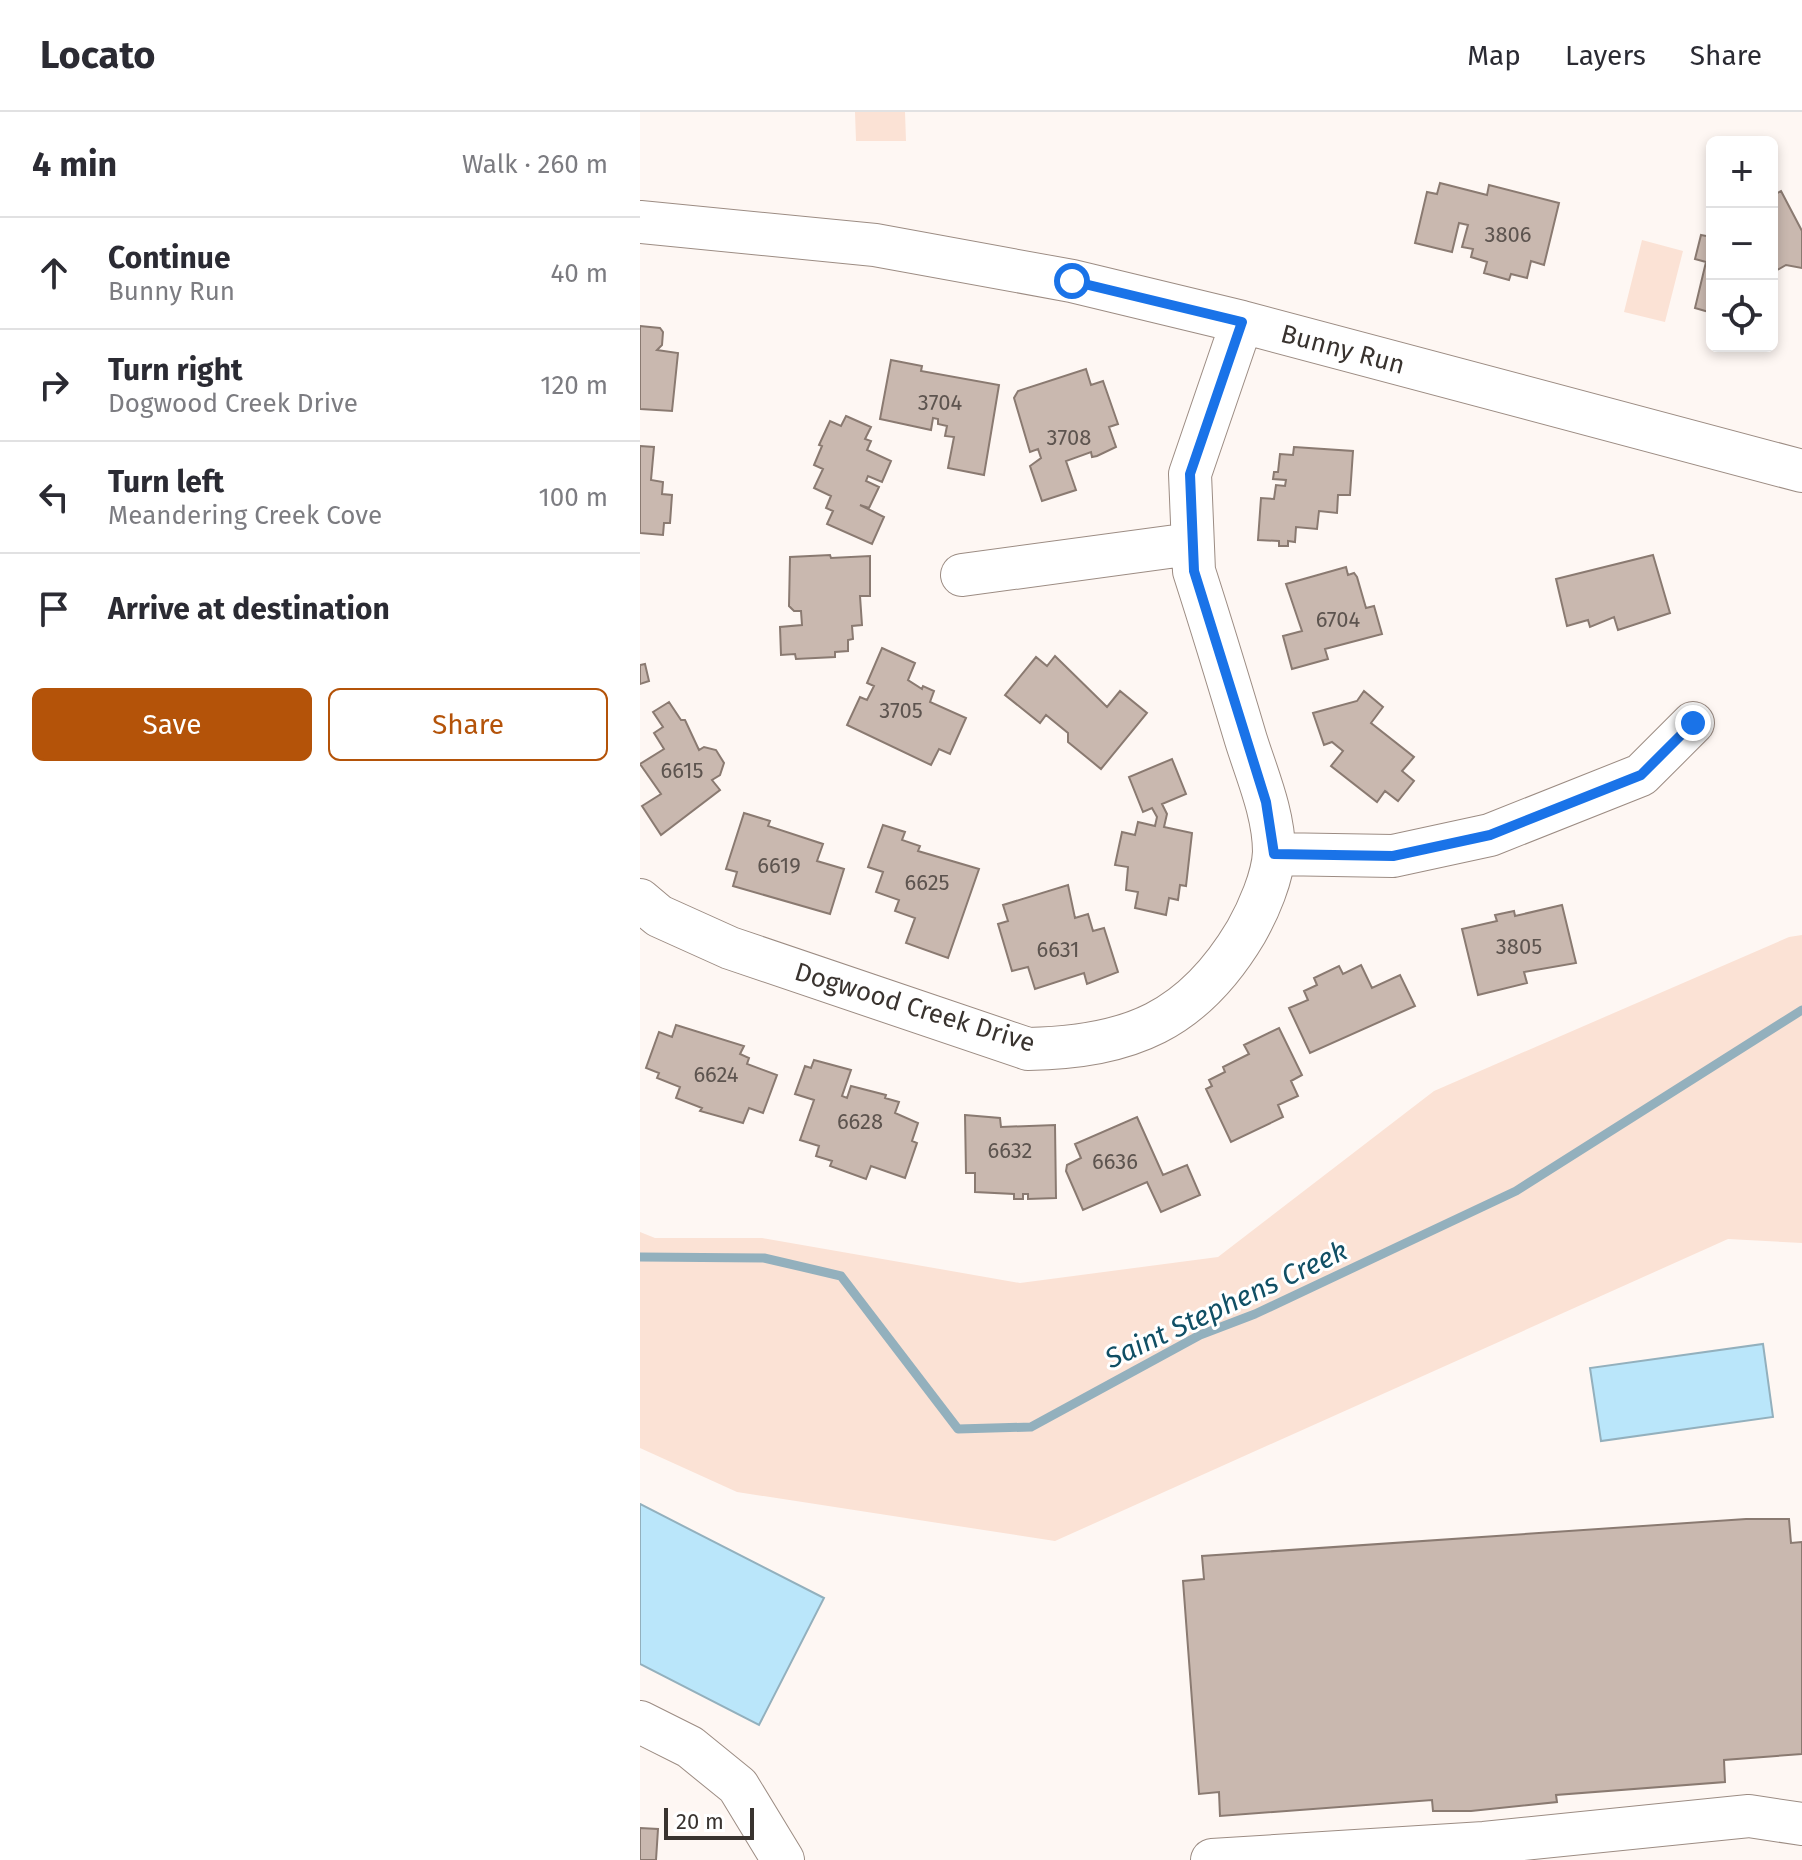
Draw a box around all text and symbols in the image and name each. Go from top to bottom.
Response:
text: Locato [40,32,156,78]
text: Map [1467,39,1521,72]
text: Layers [1565,39,1646,72]
text: Share [1690,39,1762,72]
map controls [1706,136,1778,352]
button: + [1706,136,1778,208]
text: 4 min [32,144,117,185]
text: Walk · 260 m [462,149,608,180]
button: − [1706,208,1778,280]
house number: 3806 [1484,221,1532,248]
text: Continue [108,240,231,276]
icon: ahead [32,251,76,295]
text: 40 m [550,258,608,289]
route start [1054,263,1090,299]
text: Bunny Run [108,276,235,307]
button: locate [1706,280,1778,352]
street label: Bunny Run [1278,318,1408,381]
text: Turn right [108,352,243,388]
icon: right [32,363,76,407]
text: 120 m [540,370,608,401]
text: Dogwood Creek Drive [108,388,358,419]
house number: 3704 [918,389,962,416]
house number: 3708 [1047,424,1091,451]
text: Turn left [108,464,224,500]
icon: left [32,475,76,519]
text: 100 m [539,482,608,513]
text: Meandering Creek Cove [108,500,382,531]
icon: arrive [32,587,76,631]
text: Arrive at destination [108,591,390,627]
house number: 6704 [1316,606,1361,633]
button: Save [32,688,312,761]
button: Share [328,688,608,761]
house number: 3705 [879,697,923,724]
route end [1675,705,1711,741]
house number: 6615 [661,757,703,784]
house number: 6619 [757,852,801,879]
house number: 6625 [904,869,950,896]
house number: 3805 [1496,933,1542,960]
house number: 6631 [1036,936,1080,963]
street label: Dogwood Creek Drive [791,956,1039,1059]
house number: 6624 [693,1061,739,1088]
house number: 6628 [837,1108,883,1135]
house number: 6632 [988,1137,1032,1164]
house number: 6636 [1092,1148,1138,1175]
water label: Saint Stephens Creek [1099,1234,1353,1376]
scale bar [664,1804,754,1840]
text: 20 m [676,1808,724,1835]

